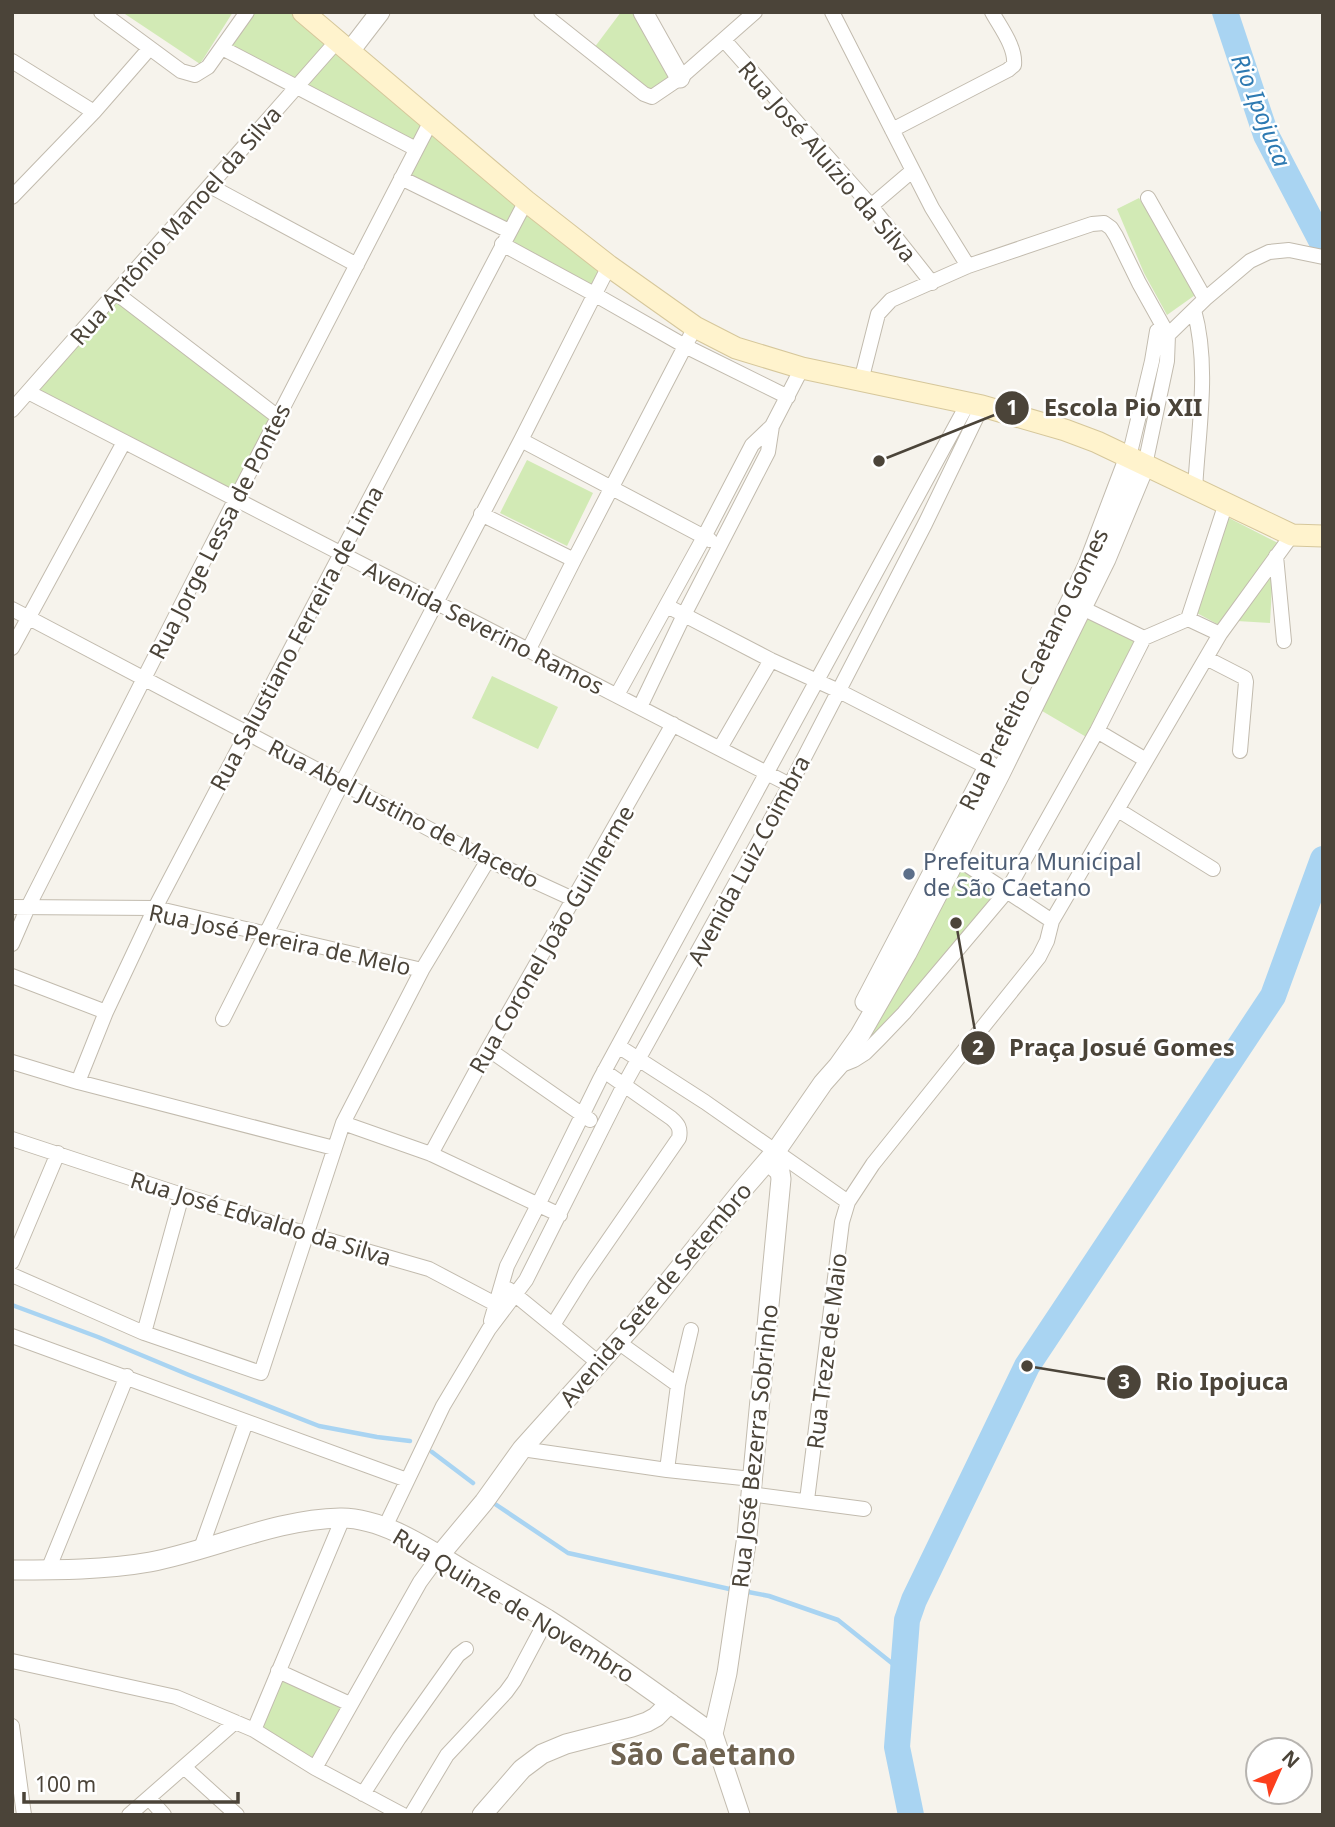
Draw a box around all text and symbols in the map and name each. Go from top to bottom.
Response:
water label: Rio Ipojuca [1224,48,1300,172]
street label: Rua José Aluízio da Silva [732,53,924,269]
street label: Rua Antônio Manoel da Silva [62,98,288,352]
callout: Escola Pio XII [995,385,1217,430]
text: Escola Pio XII [1044,390,1202,423]
text: 1 [1006,393,1018,421]
street label: Rua Jorge Lessa de Pontes [140,398,298,664]
street label: Rua Salustiano Ferreira de Lima [202,480,390,796]
street label: Rua Prefeito Caetano Gomes [951,523,1115,815]
street label: Avenida Severino Ramos [358,552,610,702]
street label: Rua Abel Justino de Macedo [263,731,545,895]
street label: Avenida Luiz Coimbra [679,749,817,971]
street label: Rua Coronel João Guilherme [461,799,641,1079]
place label: Prefeitura Municipal de São Caetano [923,845,1141,903]
marker: Prefeitura Municipal de São Caetano [901,866,917,882]
street label: Rua José Pereira de Melo [146,896,414,982]
callout: Praça Josué Gomes [960,1025,1249,1070]
text: Praça Josué Gomes [1009,1030,1235,1063]
text: 2 [972,1033,984,1061]
street label: Rua José Edvaldo da Silva [127,1163,395,1273]
street label: Avenida Sete de Setembro [551,1175,759,1413]
street label: Rua Treze de Maio [798,1251,854,1451]
street label: Rua José Bezerra Sobrinho [723,1303,785,1589]
callout: Rio Ipojuca [1106,1360,1302,1405]
text: Rio Ipojuca [1155,1364,1289,1397]
text: 3 [1118,1367,1130,1395]
street label: Rua Quinze de Novembro [387,1520,641,1690]
district label: São Caetano [610,1733,796,1774]
north arrow [1244,1736,1314,1806]
text: N [1276,1744,1306,1774]
scale bar [24,1760,238,1804]
text: 100 m [35,1770,96,1798]

